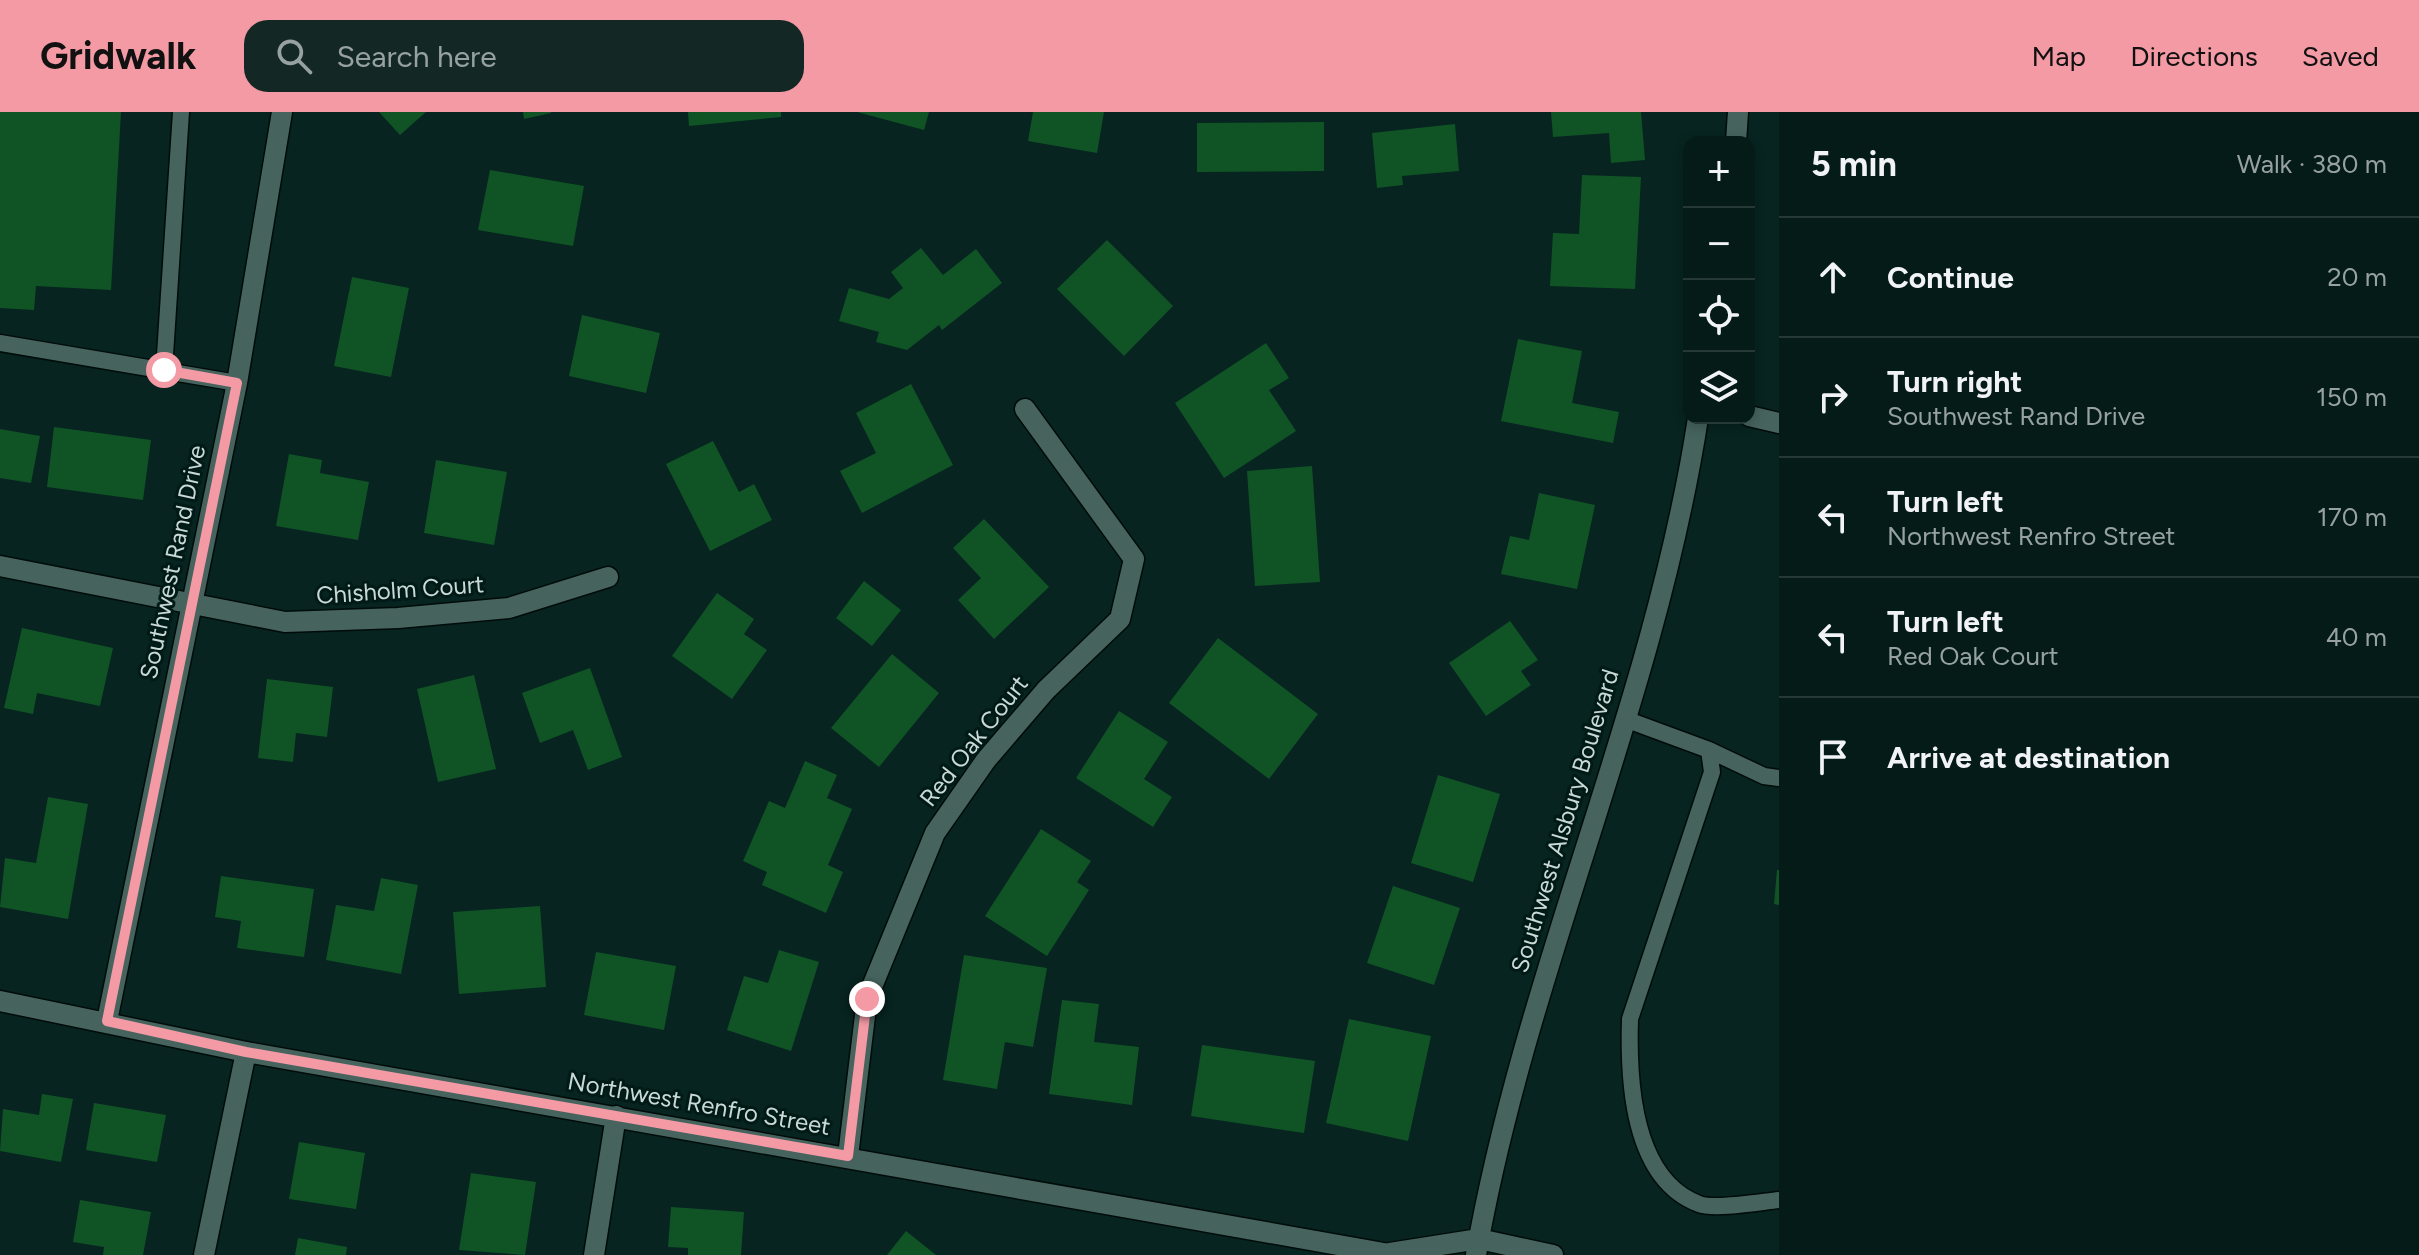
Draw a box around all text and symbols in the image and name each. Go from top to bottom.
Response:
search box [244,20,804,92]
text: Gridwalk [40,33,196,79]
icon: search [272,34,316,78]
text: Search here [336,38,497,75]
text: Map [2032,39,2086,73]
text: Directions [2130,39,2258,73]
text: Saved [2302,39,2379,73]
map controls [1683,136,1755,424]
button: + [1683,136,1755,208]
text: 5 min [1811,144,1897,185]
text: Walk · 380 m [2237,148,2387,180]
button: − [1683,208,1755,280]
icon: ahead [1811,255,1855,299]
text: Continue [1887,259,2014,296]
text: 20 m [2327,261,2387,293]
button: locate [1683,280,1755,352]
route start [146,352,182,388]
button: layers [1683,352,1755,424]
text: Turn right [1887,363,2022,400]
icon: right [1811,375,1855,419]
text: 150 m [2316,381,2387,413]
text: Southwest Rand Drive [1887,400,2145,432]
street label: Southwest Rand Drive [134,442,211,681]
text: Turn left [1887,483,2004,520]
icon: left [1811,495,1855,539]
text: 170 m [2317,501,2387,533]
text: Northwest Renfro Street [1887,520,2175,552]
street label: Chisholm Court [315,569,485,610]
text: Turn left [1887,603,2004,640]
icon: left [1811,615,1855,659]
text: 40 m [2326,621,2387,653]
text: Red Oak Court [1887,640,2059,672]
street label: Southwest Alsbury Boulevard [1505,666,1625,976]
street label: Red Oak Court [913,669,1034,812]
icon: arrive [1811,735,1855,779]
text: Arrive at destination [1887,739,2170,776]
route end [849,981,885,1017]
street label: Northwest Renfro Street [565,1066,833,1141]

